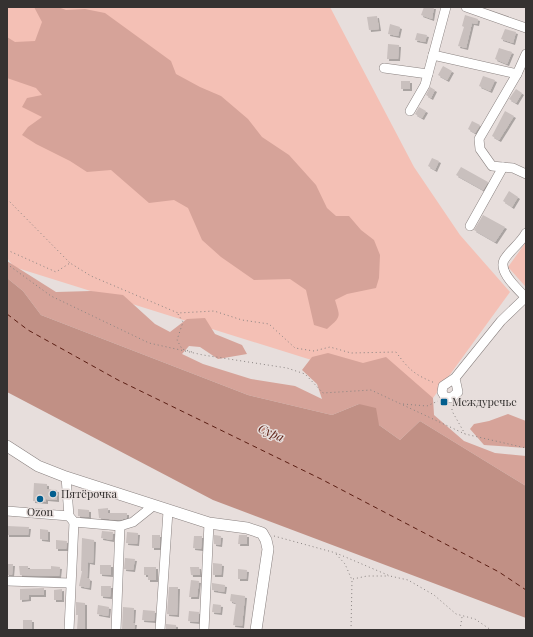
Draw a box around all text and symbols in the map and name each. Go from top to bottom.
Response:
place label: Междуречье [452,394,517,409]
marker: Междуречье [439,397,449,407]
water label: Сура [256,419,287,445]
place label: Пятёрочка [61,486,117,501]
marker: Пятёрочка [48,489,58,499]
marker: Ozon [35,494,45,504]
place label: Ozon [27,504,53,519]

